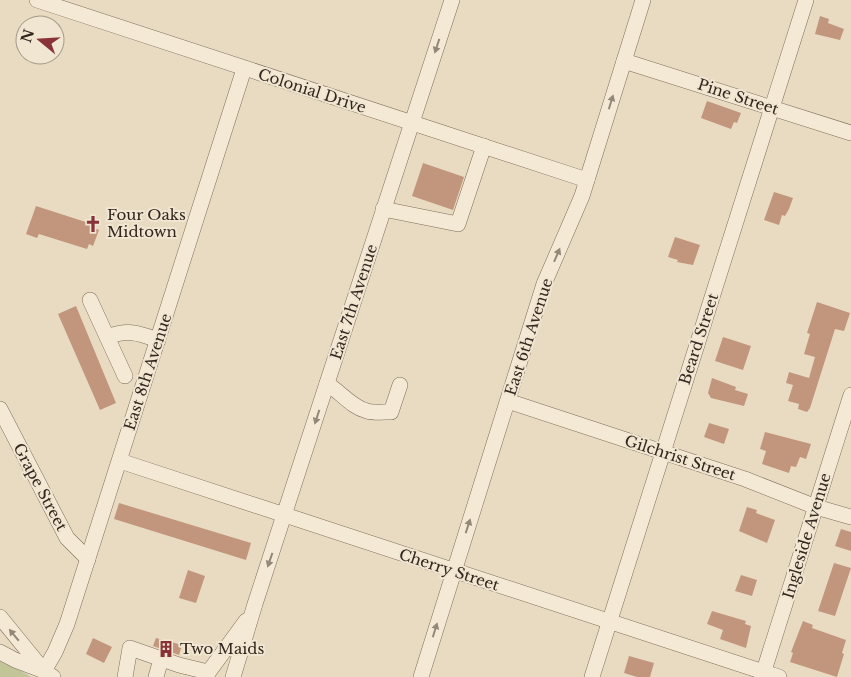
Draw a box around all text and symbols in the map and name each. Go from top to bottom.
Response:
north arrow [15,15,65,65]
text: N [17,27,38,45]
one-way arrow [432,39,440,54]
street label: Colonial Drive [256,64,369,117]
street label: Pine Street [695,75,781,119]
one-way arrow [608,94,616,109]
place label: Four Oaks Midtown [107,205,186,241]
church icon: Four Oaks Midtown [83,214,103,234]
street label: East 7th Avenue [326,242,381,362]
one-way arrow [553,248,561,262]
street label: East 6th Avenue [501,276,556,398]
street label: Beard Street [675,290,722,387]
street label: East 8th Avenue [120,311,175,433]
one-way arrow [312,410,320,425]
street label: Gilchrist Street [622,431,738,485]
street label: Grape Street [9,440,72,534]
street label: Ingleside Avenue [778,471,835,601]
one-way arrow [465,518,473,533]
street label: Cherry Street [397,544,502,595]
one-way arrow [266,553,273,568]
one-way arrow [432,623,440,638]
one-way arrow [9,629,20,642]
building icon: Two Maids [156,639,176,659]
place label: Two Maids [180,639,264,658]

